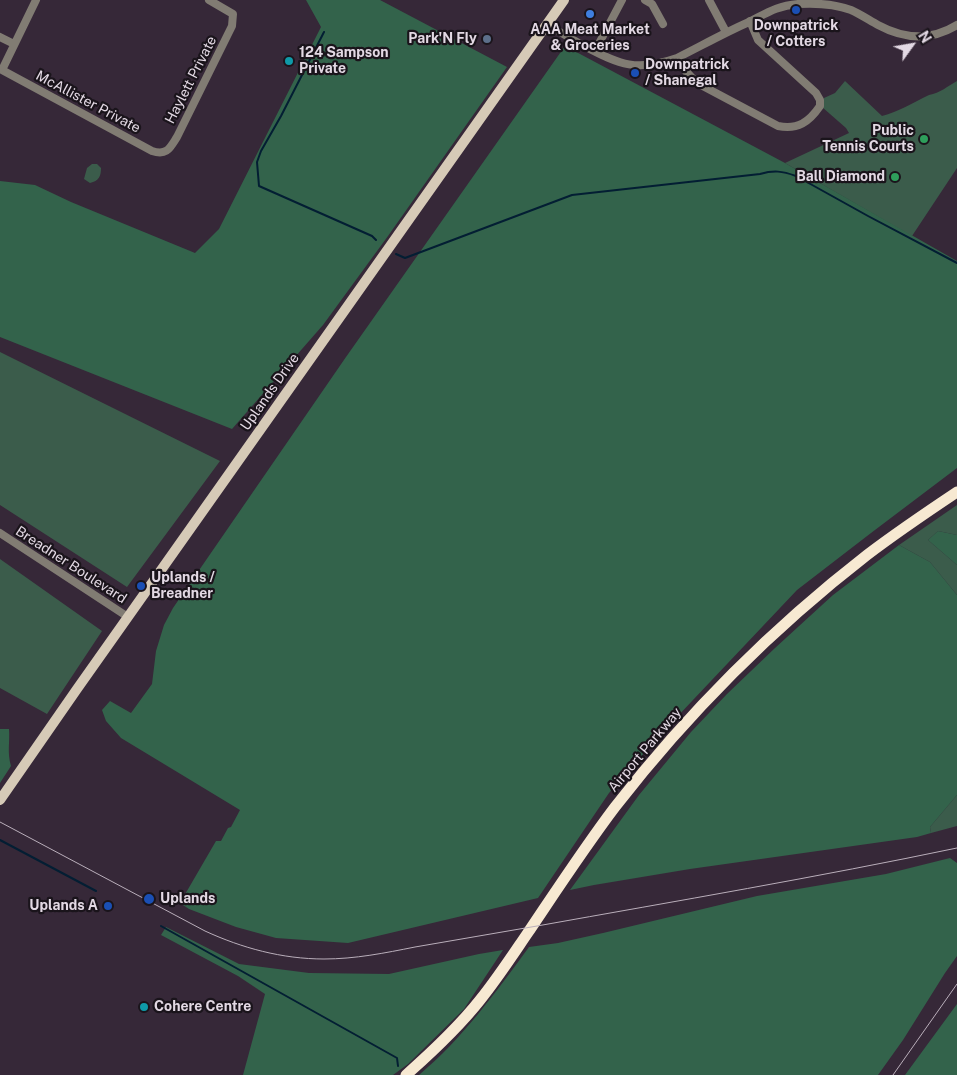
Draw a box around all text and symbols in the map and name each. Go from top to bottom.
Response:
marker: Downpatrick / Cotters [790,4,802,16]
marker: AAA Meat Market & Groceries [584,8,596,20]
place label: Downpatrick / Cotters [754,18,838,50]
north arrow [887,20,937,70]
place label: AAA Meat Market & Groceries [530,22,650,54]
text: N [915,28,934,46]
place label: Park'N Fly [408,31,477,47]
street label: Haylett Private [162,33,220,127]
marker: Park'N Fly [481,33,493,45]
place label: 124 Sampson Private [299,45,388,78]
marker: 124 Sampson Private [283,55,295,67]
place label: Downpatrick / Shanegal [645,57,729,90]
street label: McAllister Private [33,67,143,137]
marker: Downpatrick / Shanegal [629,67,641,79]
place label: Public Tennis Courts [822,123,914,156]
marker: Public Tennis Courts [918,133,930,145]
place label: Ball Diamond [796,169,885,185]
marker: Ball Diamond [889,171,901,183]
street label: Uplands Drive [237,350,303,434]
street label: Breadner Boulevard [12,523,130,607]
place label: Uplands / Breadner [151,570,215,602]
marker: Uplands / Breadner [135,580,147,592]
street label: Airport Parkway [605,704,685,796]
place label: Uplands [160,891,215,907]
marker: Uplands [142,892,156,906]
place label: Uplands A [29,898,98,914]
marker: Uplands A [102,900,114,912]
place label: Cohere Centre [154,999,251,1015]
marker: Cohere Centre [138,1001,150,1013]

